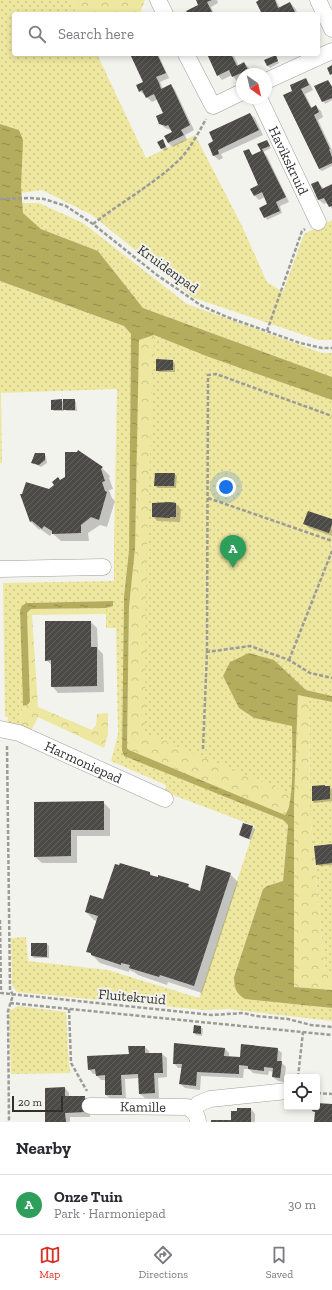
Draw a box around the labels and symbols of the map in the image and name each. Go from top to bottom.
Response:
north arrow [236,68,272,104]
street label: Havikskruid [265,123,312,198]
street label: Kruidenpad [134,241,202,297]
your location [216,477,236,497]
pin: A [220,535,246,568]
street label: Harmoniepad [42,737,125,787]
street label: Fluitekruid [98,986,167,1008]
scale bar [12,1094,63,1113]
street label: Kamille [120,1098,166,1115]

